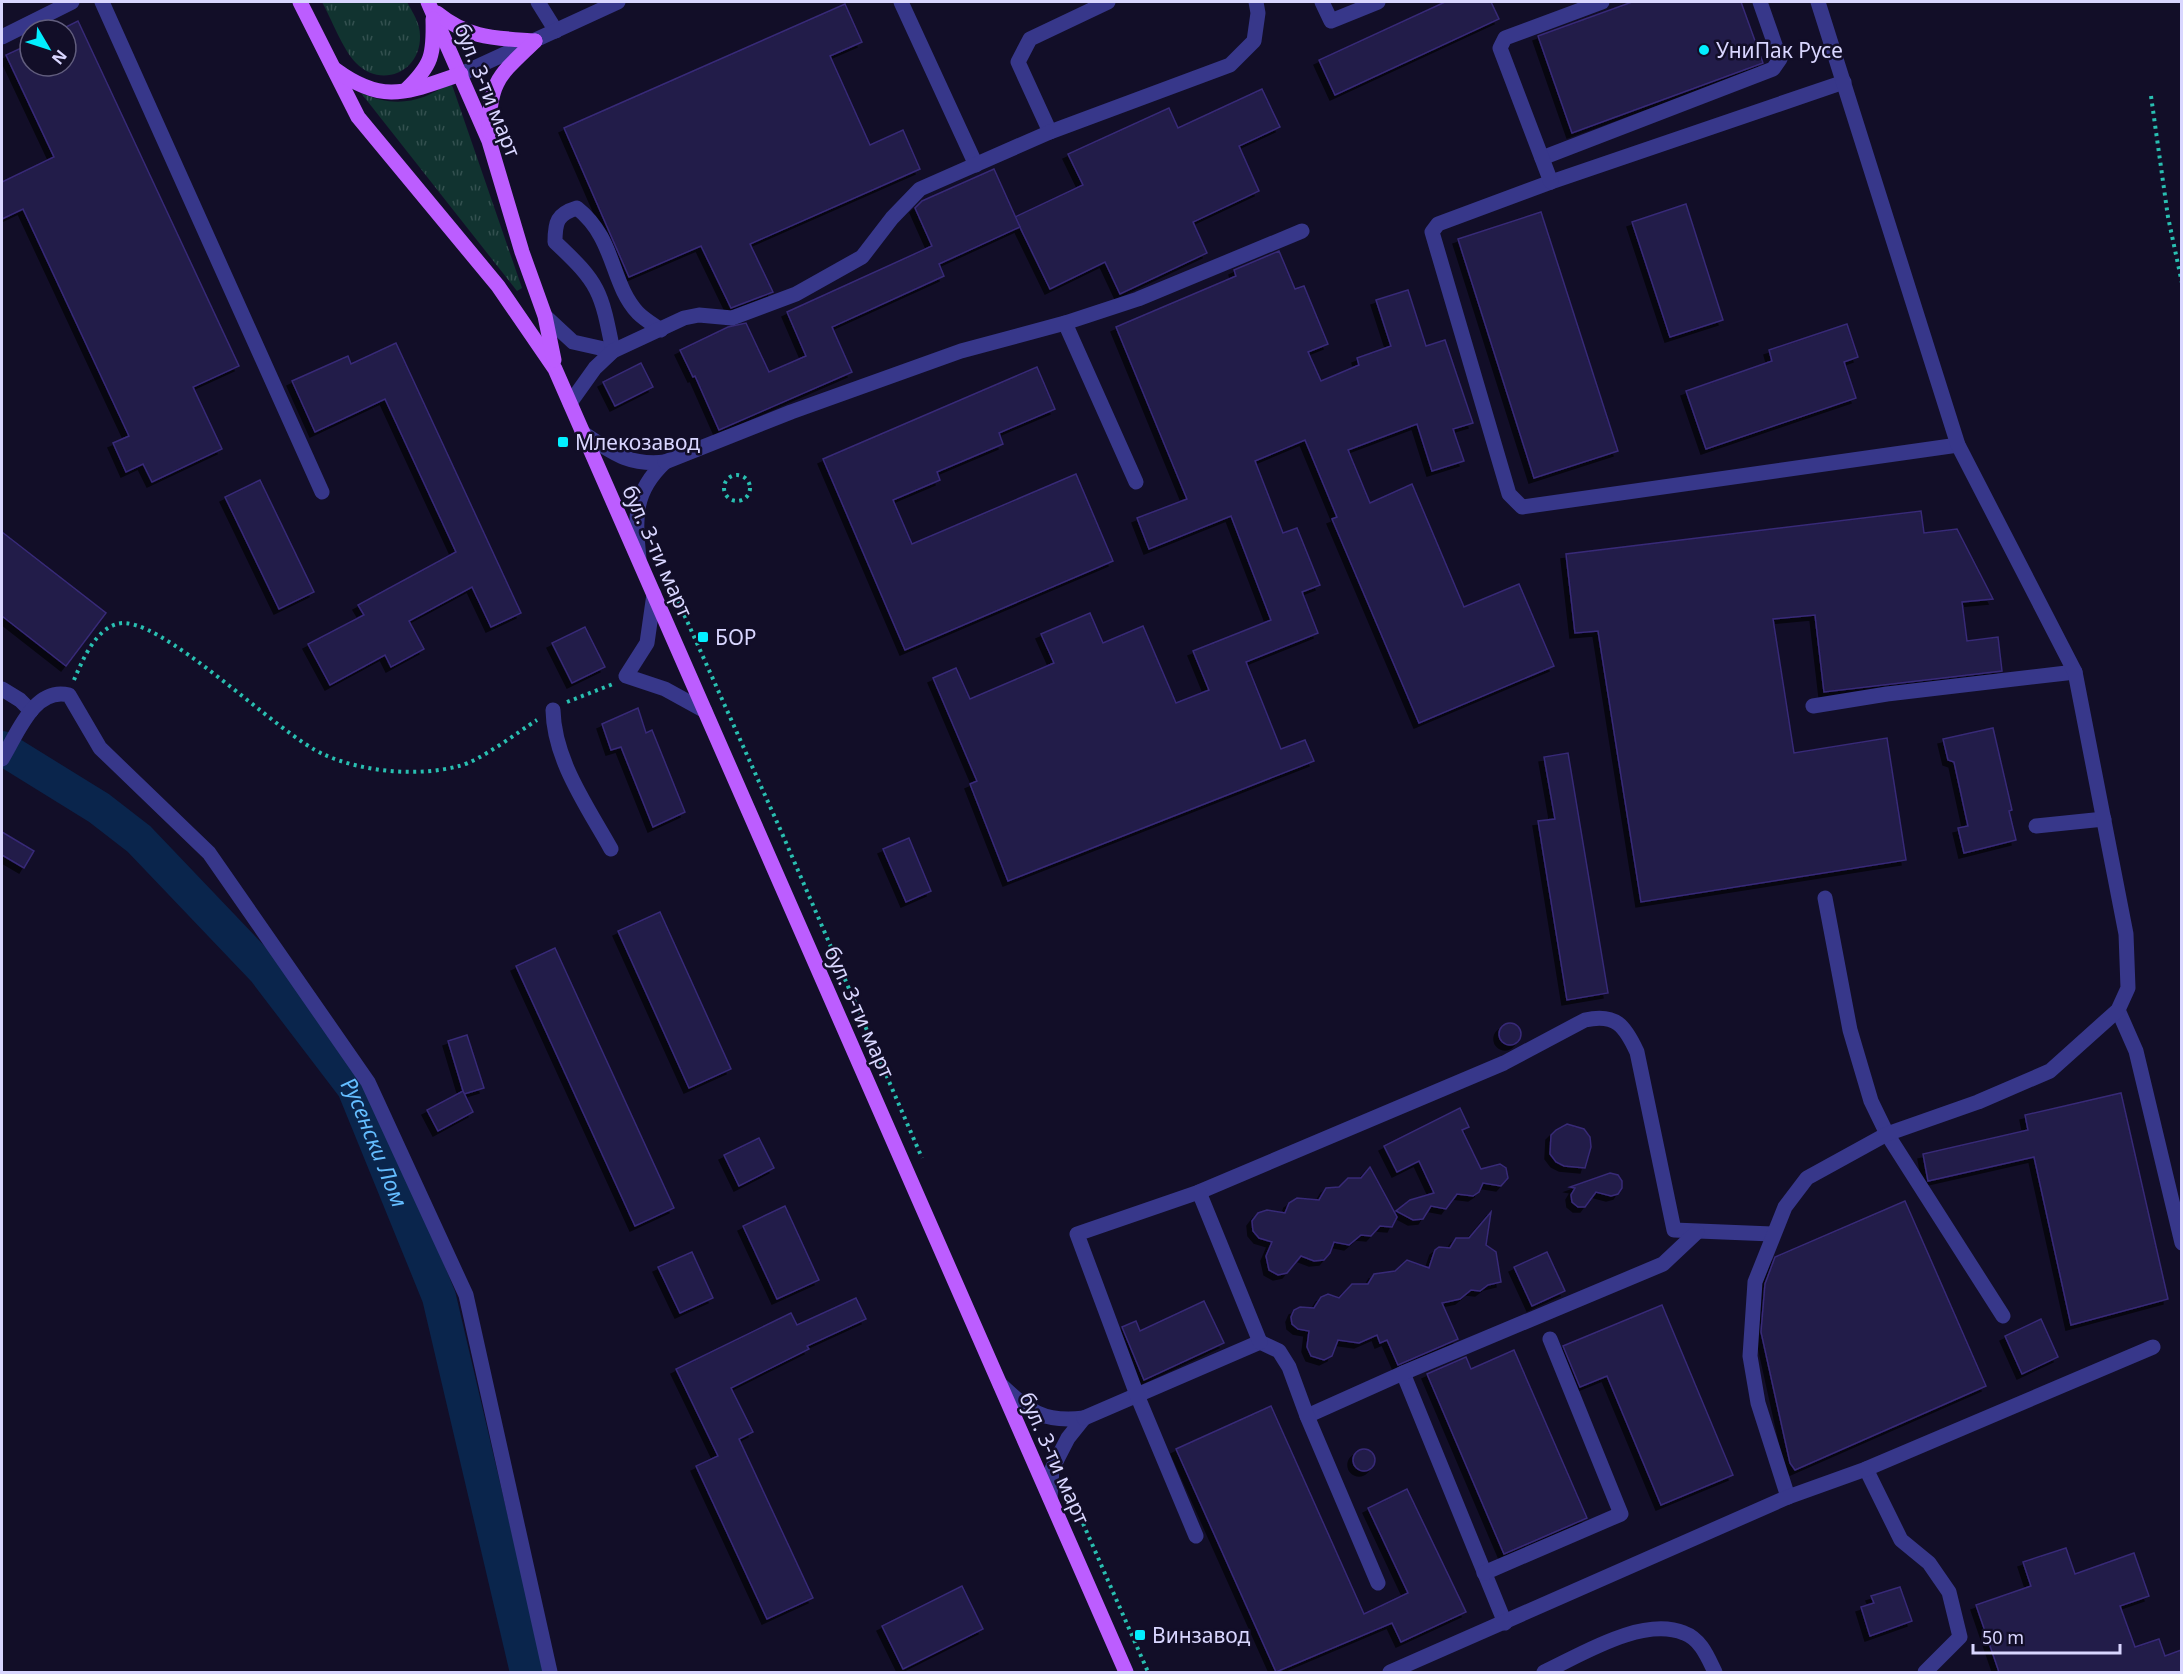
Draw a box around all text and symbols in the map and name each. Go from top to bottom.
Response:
north arrow [18,18,78,78]
street label: бул. 3-ти март [448,19,528,161]
place label: УниПак Русе [1716,36,1843,64]
marker: УниПак Русе [1697,43,1711,57]
text: N [47,45,72,69]
place label: Млекозавод [575,428,700,456]
marker: Млекозавод [556,435,570,449]
street label: бул. 3-ти март [616,481,700,622]
place label: БОР [715,623,757,651]
marker: БОР [696,630,710,644]
street label: бул. 3-ти март [818,942,902,1083]
water label: Русенски Лом [335,1070,416,1211]
street label: бул. 3-ти март [1013,1388,1097,1529]
scale bar [1973,1617,2120,1655]
place label: Винзавод [1152,1621,1251,1649]
text: 50 m [1982,1625,2024,1649]
marker: Винзавод [1133,1628,1147,1642]

